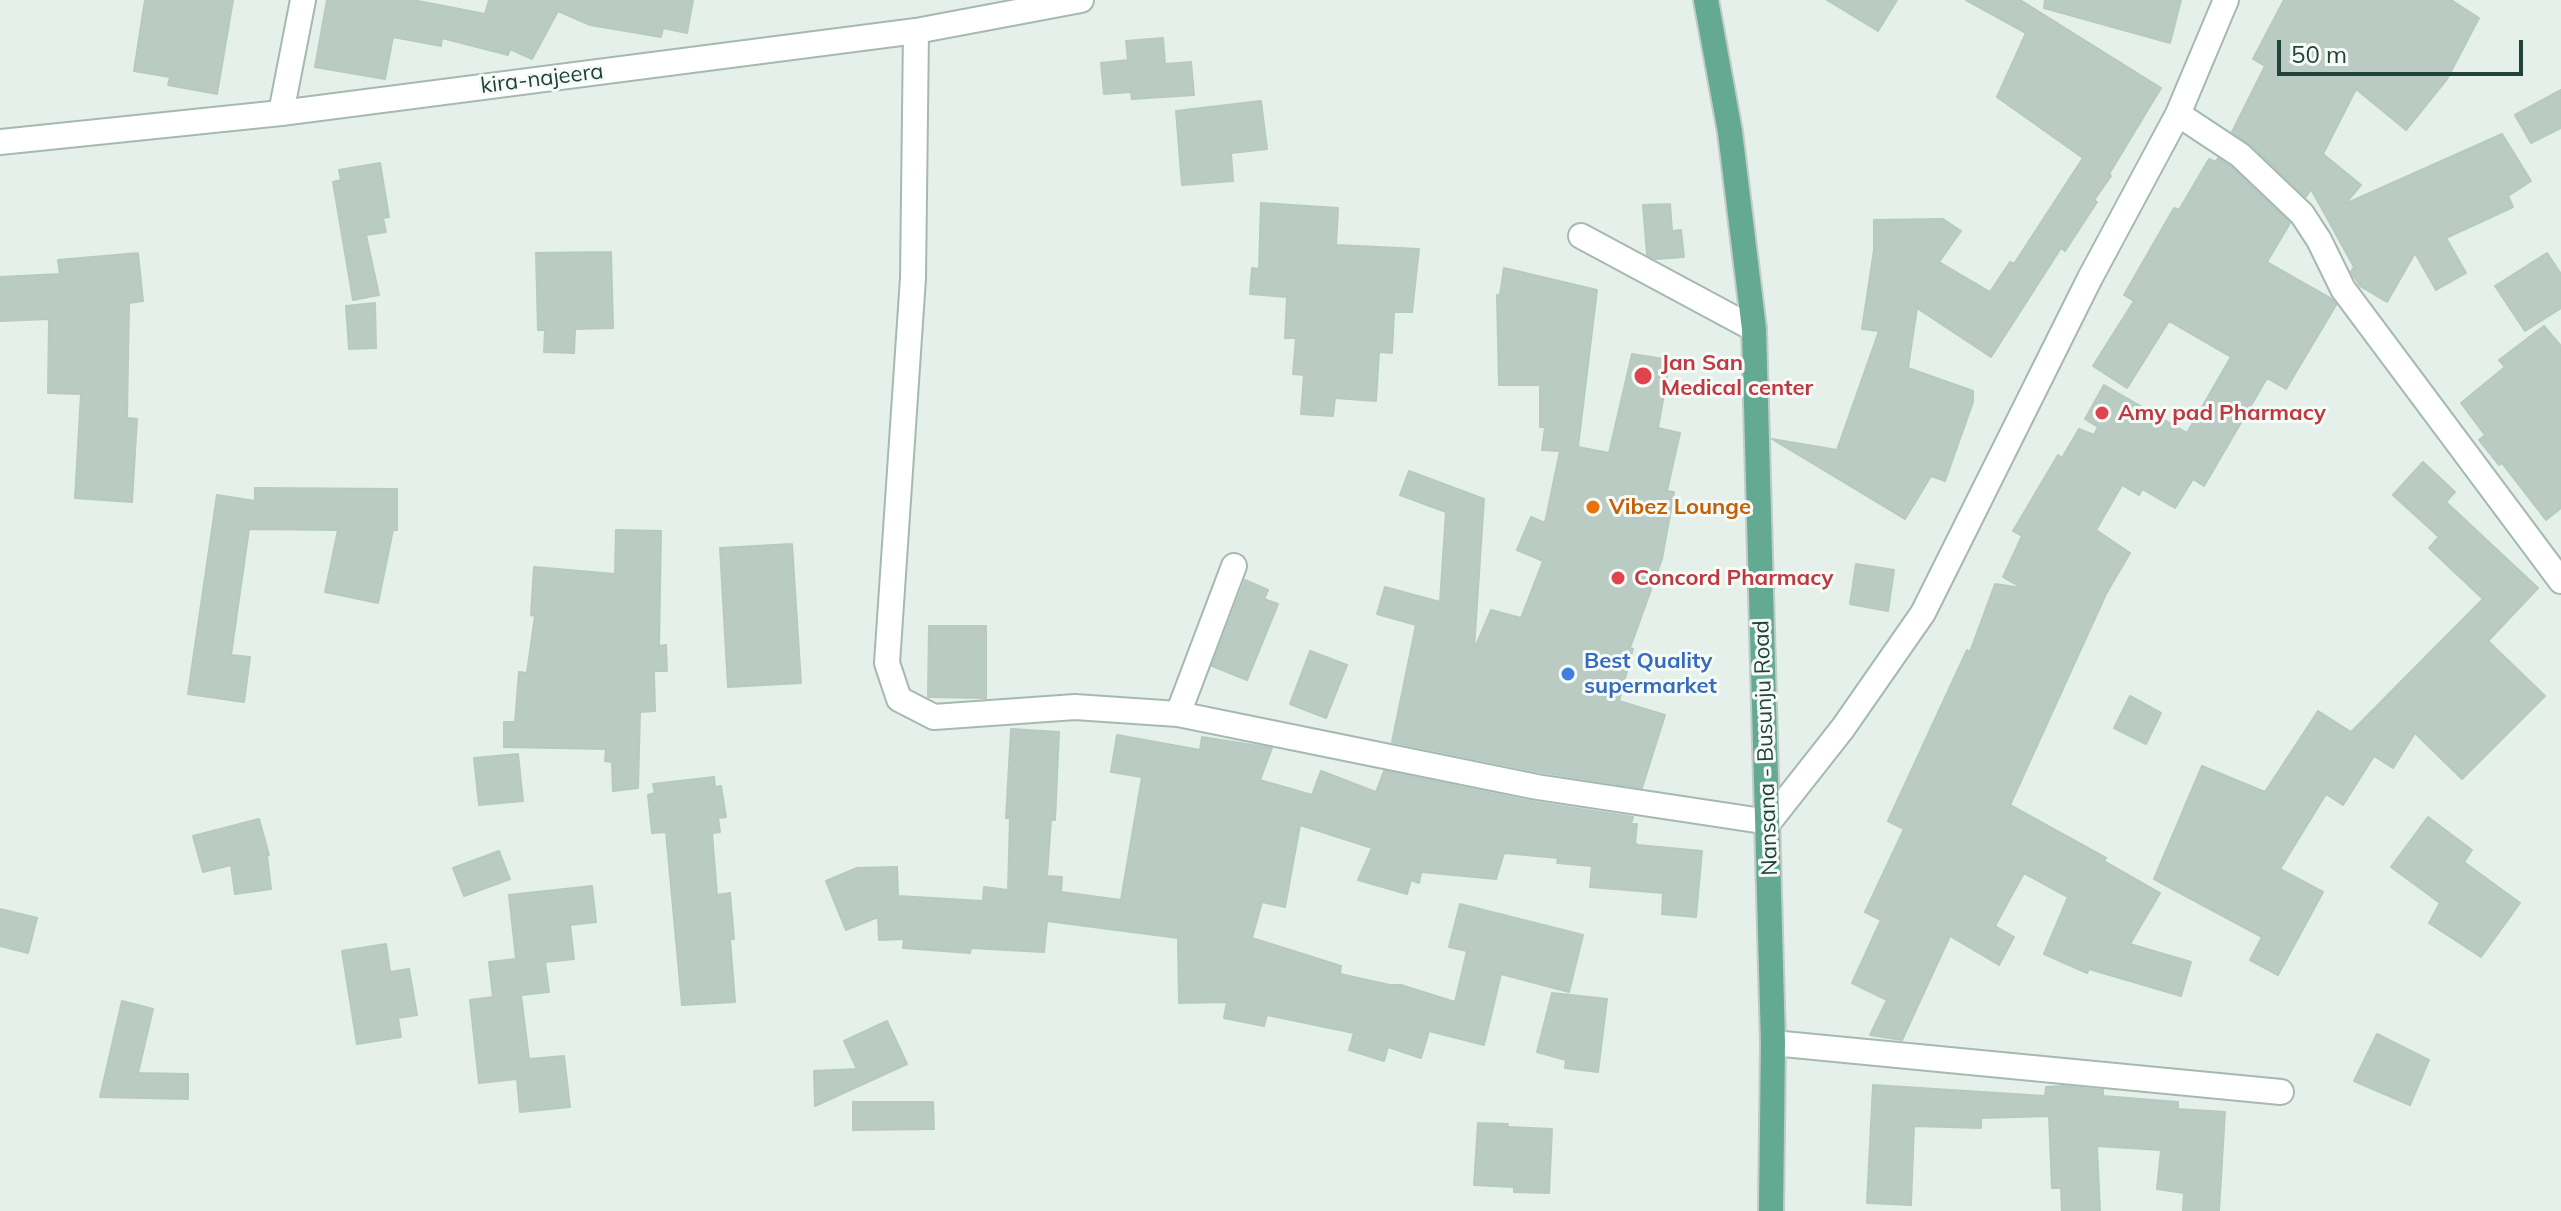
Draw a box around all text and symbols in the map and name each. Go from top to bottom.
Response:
scale bar [2281,24,2527,74]
text: 50 m [2291,39,2347,69]
street label: kira-najeera [479,58,605,100]
place label: Jan San Medical center [1661,350,1813,402]
marker: Jan San Medical center [1632,365,1654,387]
place label: Amy pad Pharmacy [2118,400,2326,426]
marker: Amy pad Pharmacy [2093,404,2111,422]
place label: Vibez Lounge [1609,494,1751,520]
marker: Vibez Lounge [1584,498,1602,516]
place label: Concord Pharmacy [1634,565,1833,591]
marker: Concord Pharmacy [1609,569,1627,587]
street label: Nansana - Busunju Road [1748,620,1784,876]
place label: Best Quality supermarket [1584,648,1717,700]
marker: Best Quality supermarket [1559,665,1577,683]

